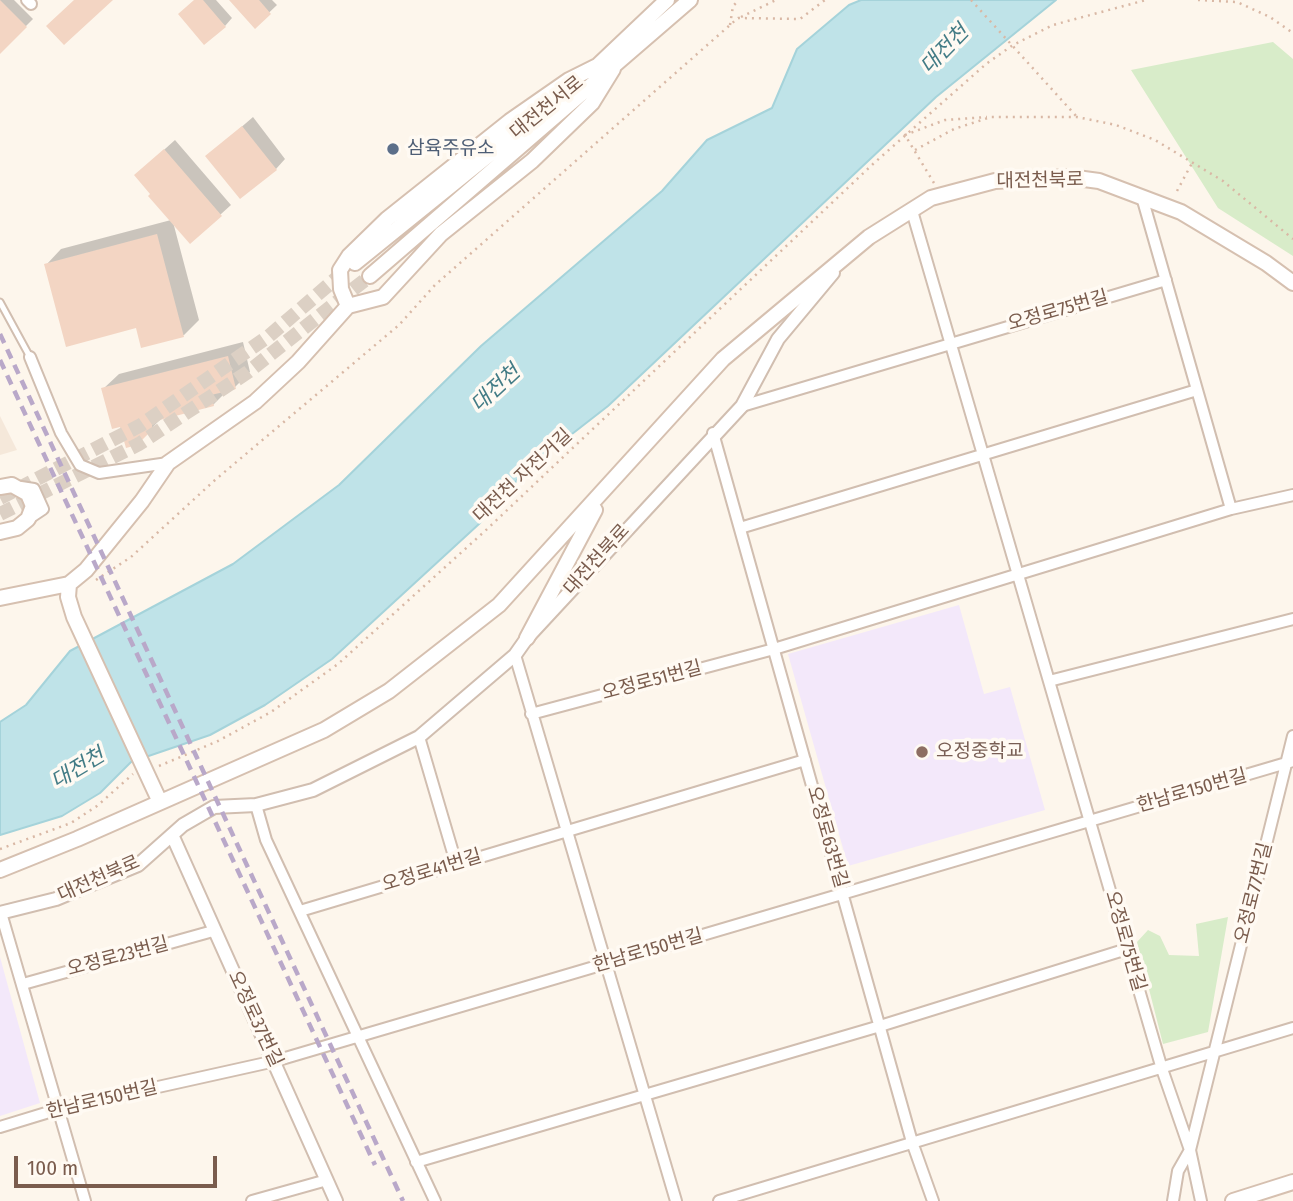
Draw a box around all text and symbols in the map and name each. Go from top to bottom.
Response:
water label: 대전천 [916,20,974,80]
street label: 대전천서로 [506,72,588,144]
place label: 삼육주유소 [407,138,494,160]
marker: 삼육주유소 [385,141,401,157]
street label: 대전천북로 [996,169,1084,193]
street label: 오정로75번길 [1005,286,1111,336]
water label: 대전천 [466,360,526,418]
street label: 대전천 자전거길 [469,424,577,528]
street label: 대전천북로 [559,520,635,600]
street label: 오정로51번길 [599,657,705,705]
place label: 오정중학교 [936,741,1023,763]
water label: 대전천 [47,743,109,795]
marker: 오정중학교 [914,744,930,760]
street label: 한남로150번길 [1134,764,1250,818]
street label: 오정로63번길 [802,783,852,891]
street label: 오정로77번길 [1230,840,1278,946]
street label: 오정로41번길 [379,845,485,897]
street label: 대전천북로 [54,851,144,907]
street label: 오정로75번길 [1100,888,1150,994]
street label: 한남로150번길 [590,924,706,978]
street label: 오정로23번길 [65,932,171,982]
street label: 오정로37번길 [223,967,287,1071]
street label: 한남로150번길 [44,1076,160,1124]
scale bar [18,1142,220,1186]
text: 100 m [27,1155,78,1181]

